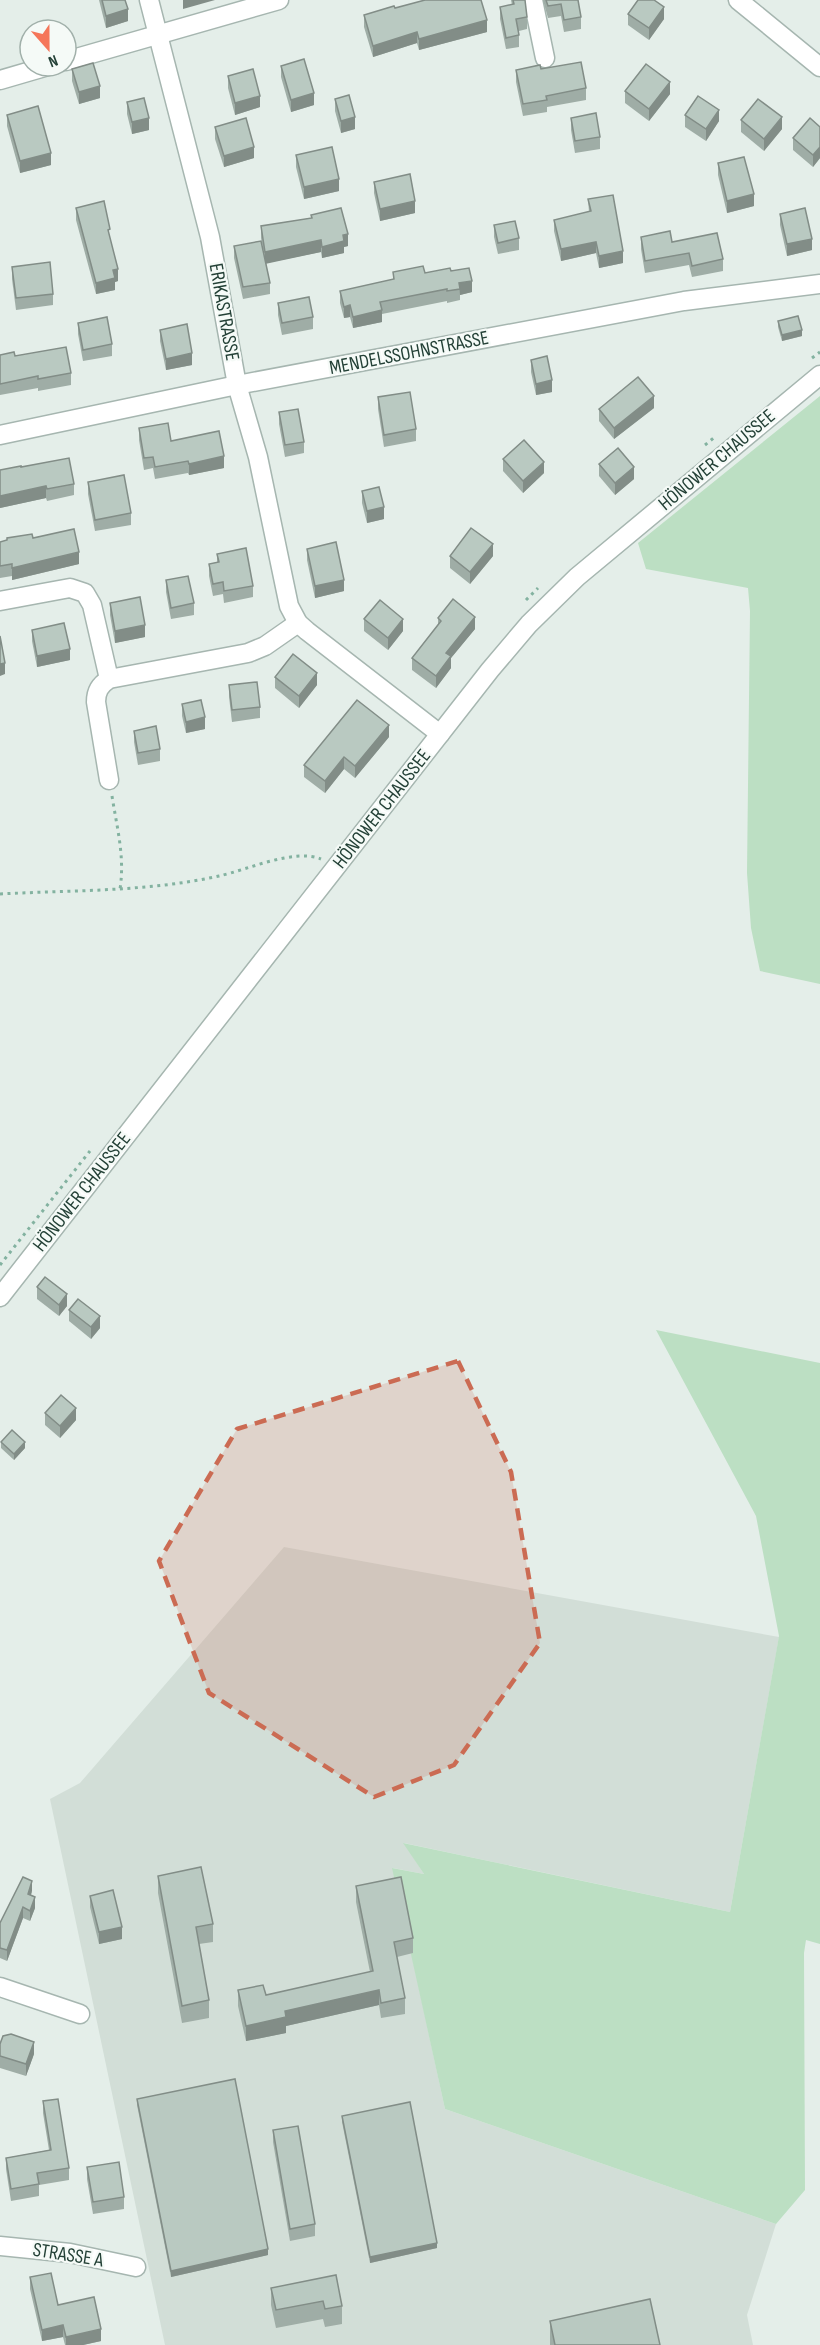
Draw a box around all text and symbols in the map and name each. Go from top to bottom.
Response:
north arrow [18,18,78,78]
text: N [45,50,60,71]
street label: ERIKASTRASSE [204,261,244,363]
street label: MENDELSSOHNSTRASSE [327,326,491,380]
street label: HÖNOWER CHAUSSEE [654,404,780,516]
street label: HÖNOWER CHAUSSEE [328,744,436,874]
street label: HÖNOWER CHAUSSEE [28,1127,136,1257]
street label: STRASSE A [31,2238,105,2272]

